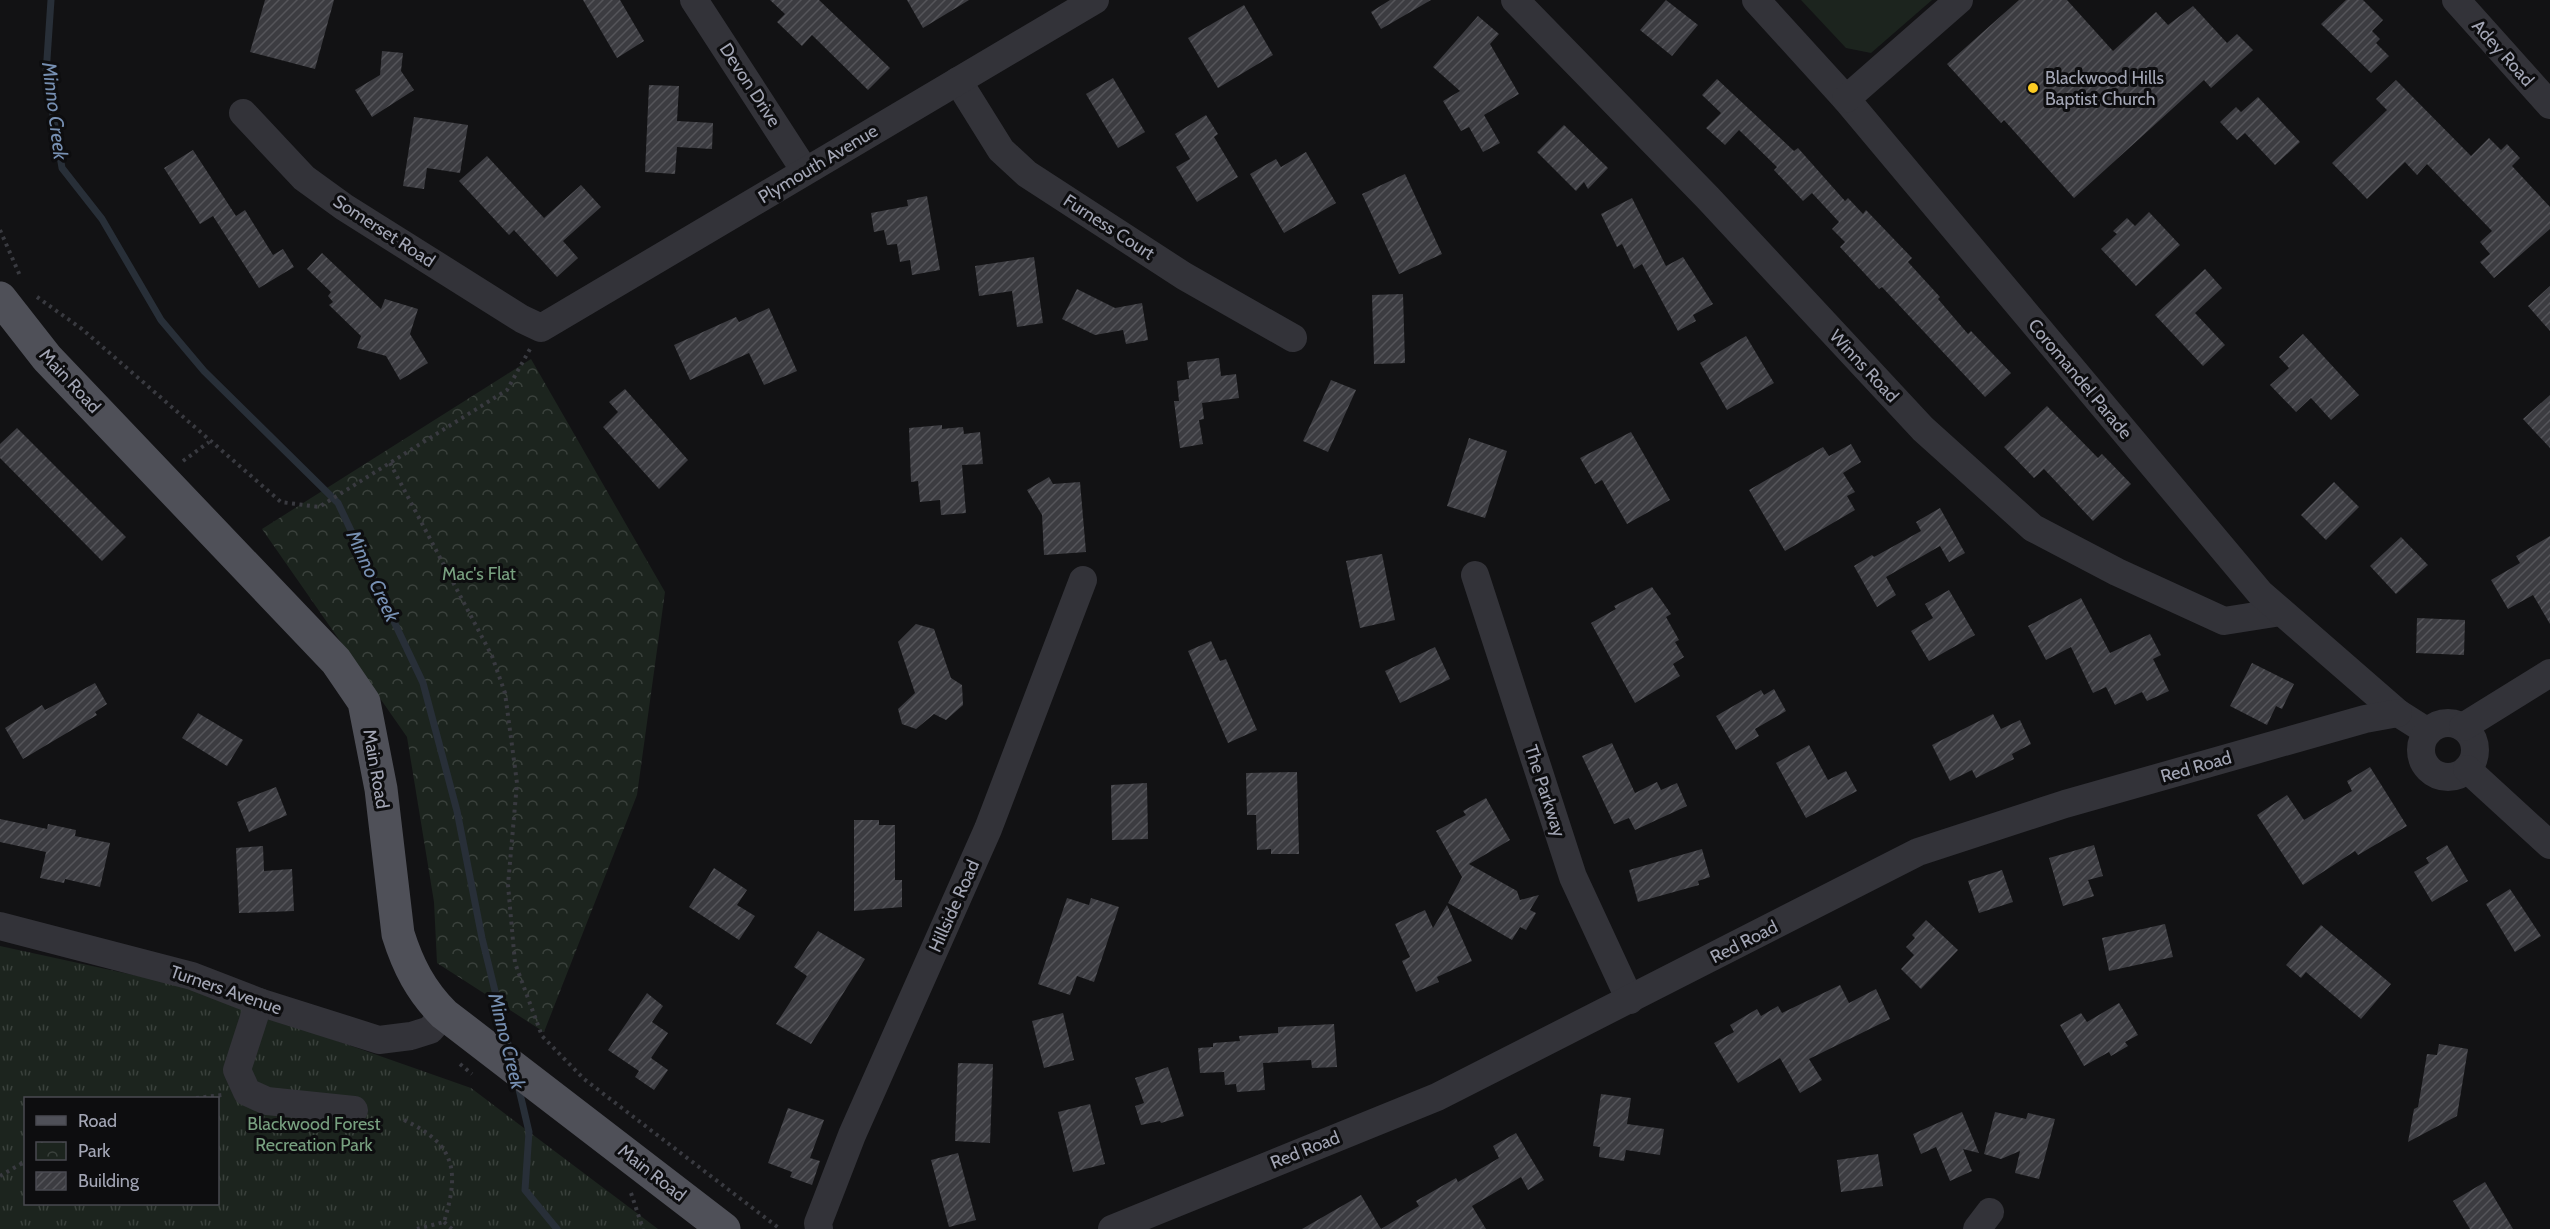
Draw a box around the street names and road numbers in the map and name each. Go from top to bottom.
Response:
street label: Adey Road [2467,15,2539,91]
street label: Devon Drive [715,39,785,131]
street label: Plymouth Avenue [754,120,882,208]
street label: Furness Court [1059,189,1159,265]
street label: Somerset Road [329,190,439,272]
street label: Coromandel Parade [2023,314,2137,444]
street label: Winns Road [1825,325,1903,407]
street label: Main Road [35,344,105,418]
street label: Main Road [358,728,394,810]
street label: The Parkway [1520,742,1570,840]
street label: Red Road [2158,746,2234,788]
street label: Hillside Road [924,857,984,955]
street label: Red Road [1707,916,1781,968]
street label: Turners Avenue [167,961,285,1019]
street label: Red Road [1267,1126,1343,1174]
street label: Main Road [614,1140,690,1206]

